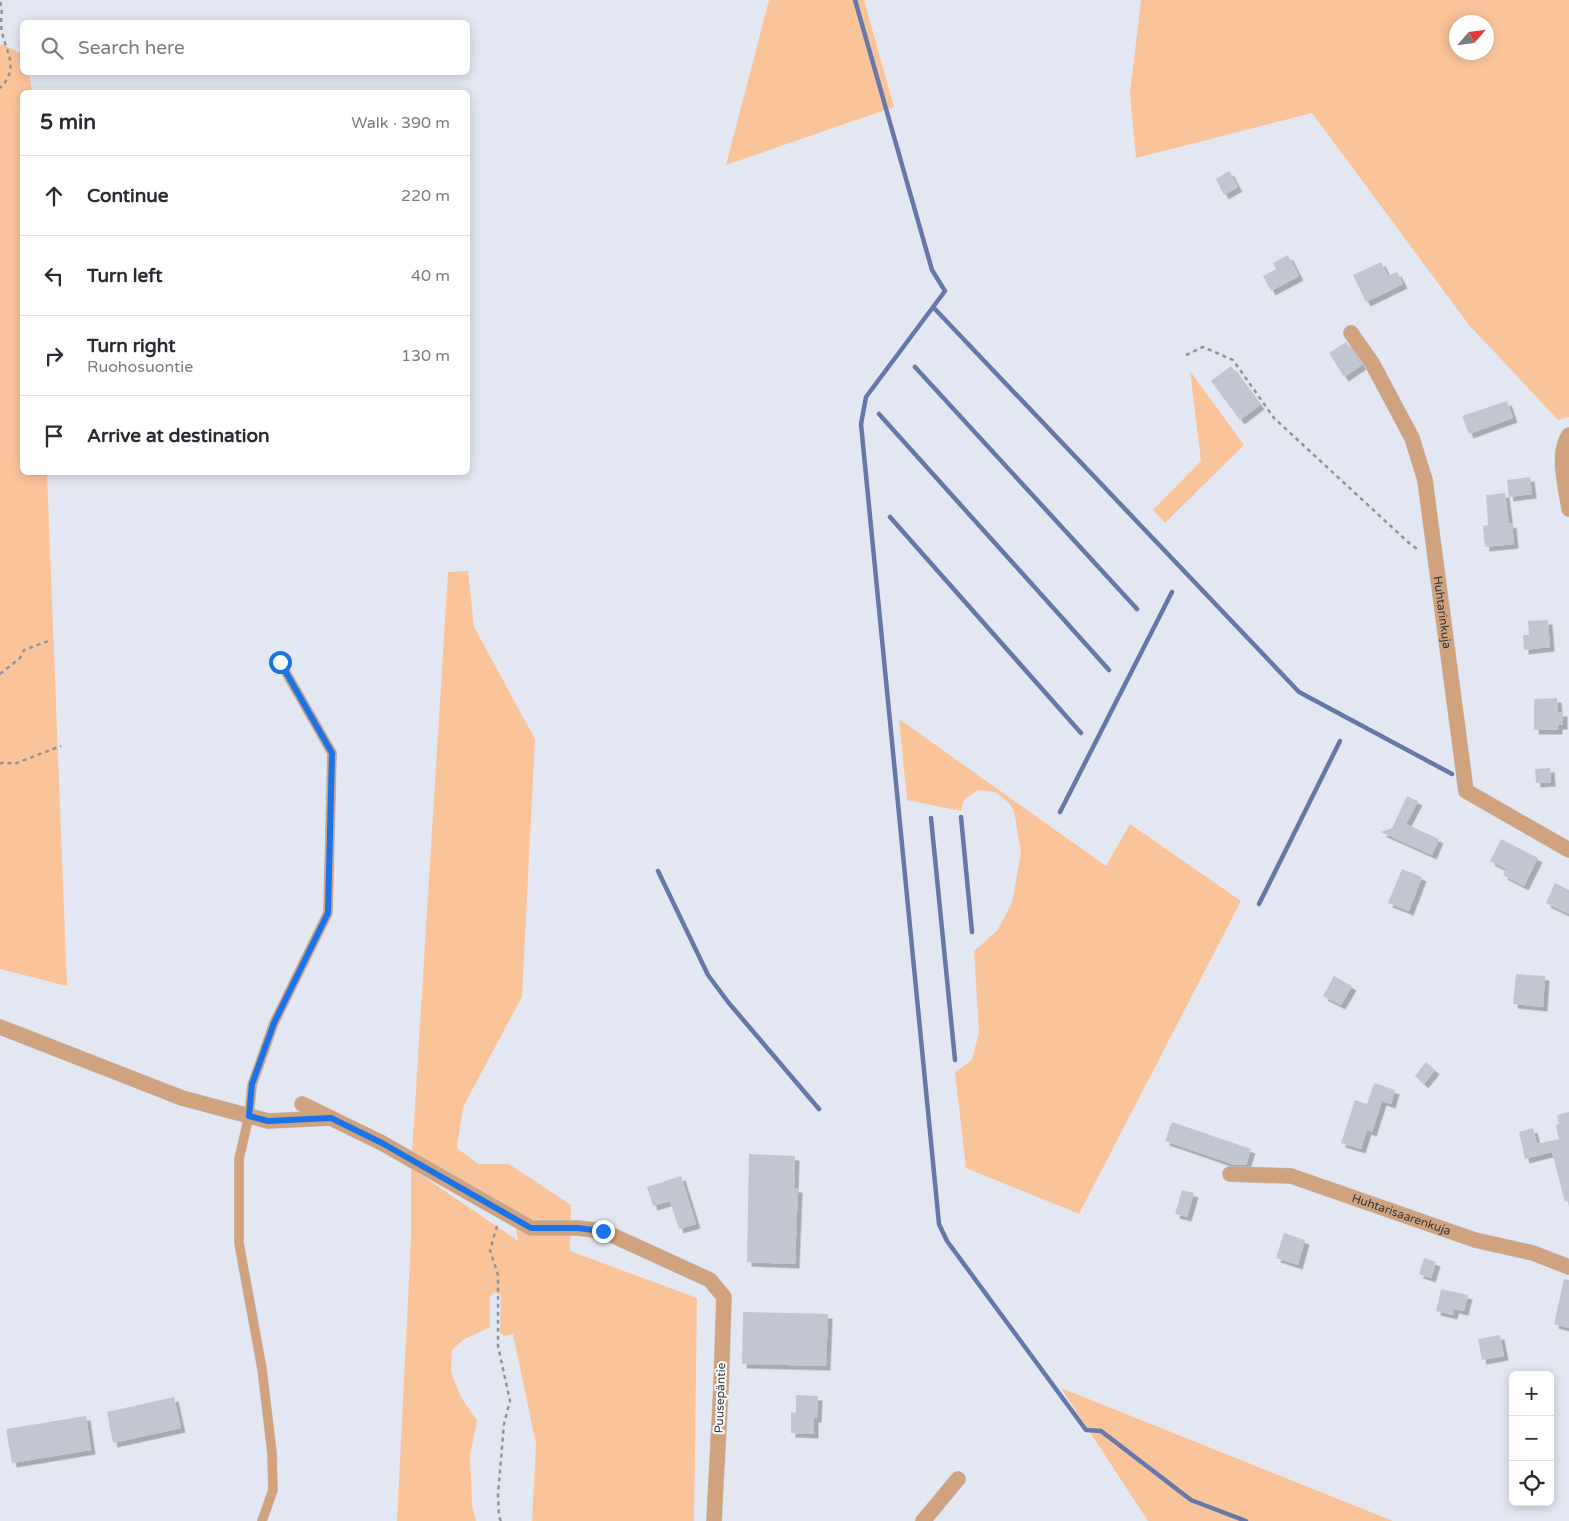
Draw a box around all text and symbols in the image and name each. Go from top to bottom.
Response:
north arrow [1449,15,1494,60]
search box [20,20,470,75]
icon: search [38,34,66,62]
text: Search here [78,37,185,59]
text: 5 min [40,110,96,135]
text: Walk · 390 m [351,113,450,133]
icon: ahead [40,182,68,210]
text: Continue [87,185,169,207]
text: 220 m [401,186,450,206]
icon: left [40,262,68,290]
text: Turn left [87,265,163,287]
text: 40 m [411,266,450,286]
text: Turn right [87,335,175,357]
icon: right [40,342,68,370]
text: 130 m [401,346,450,366]
text: Ruohosuontie [87,357,193,377]
icon: arrive [40,422,68,450]
text: Arrive at destination [87,425,270,447]
street label: Huhtarinkuja [1431,575,1454,650]
route start [269,651,292,674]
street label: Huhtarisaarenkuja [1350,1191,1453,1238]
route end [592,1220,615,1243]
street label: Puusepäntie [712,1362,728,1434]
map controls [1509,1371,1554,1506]
button: + [1509,1371,1554,1416]
button: − [1509,1416,1554,1461]
button: locate [1509,1461,1554,1506]

